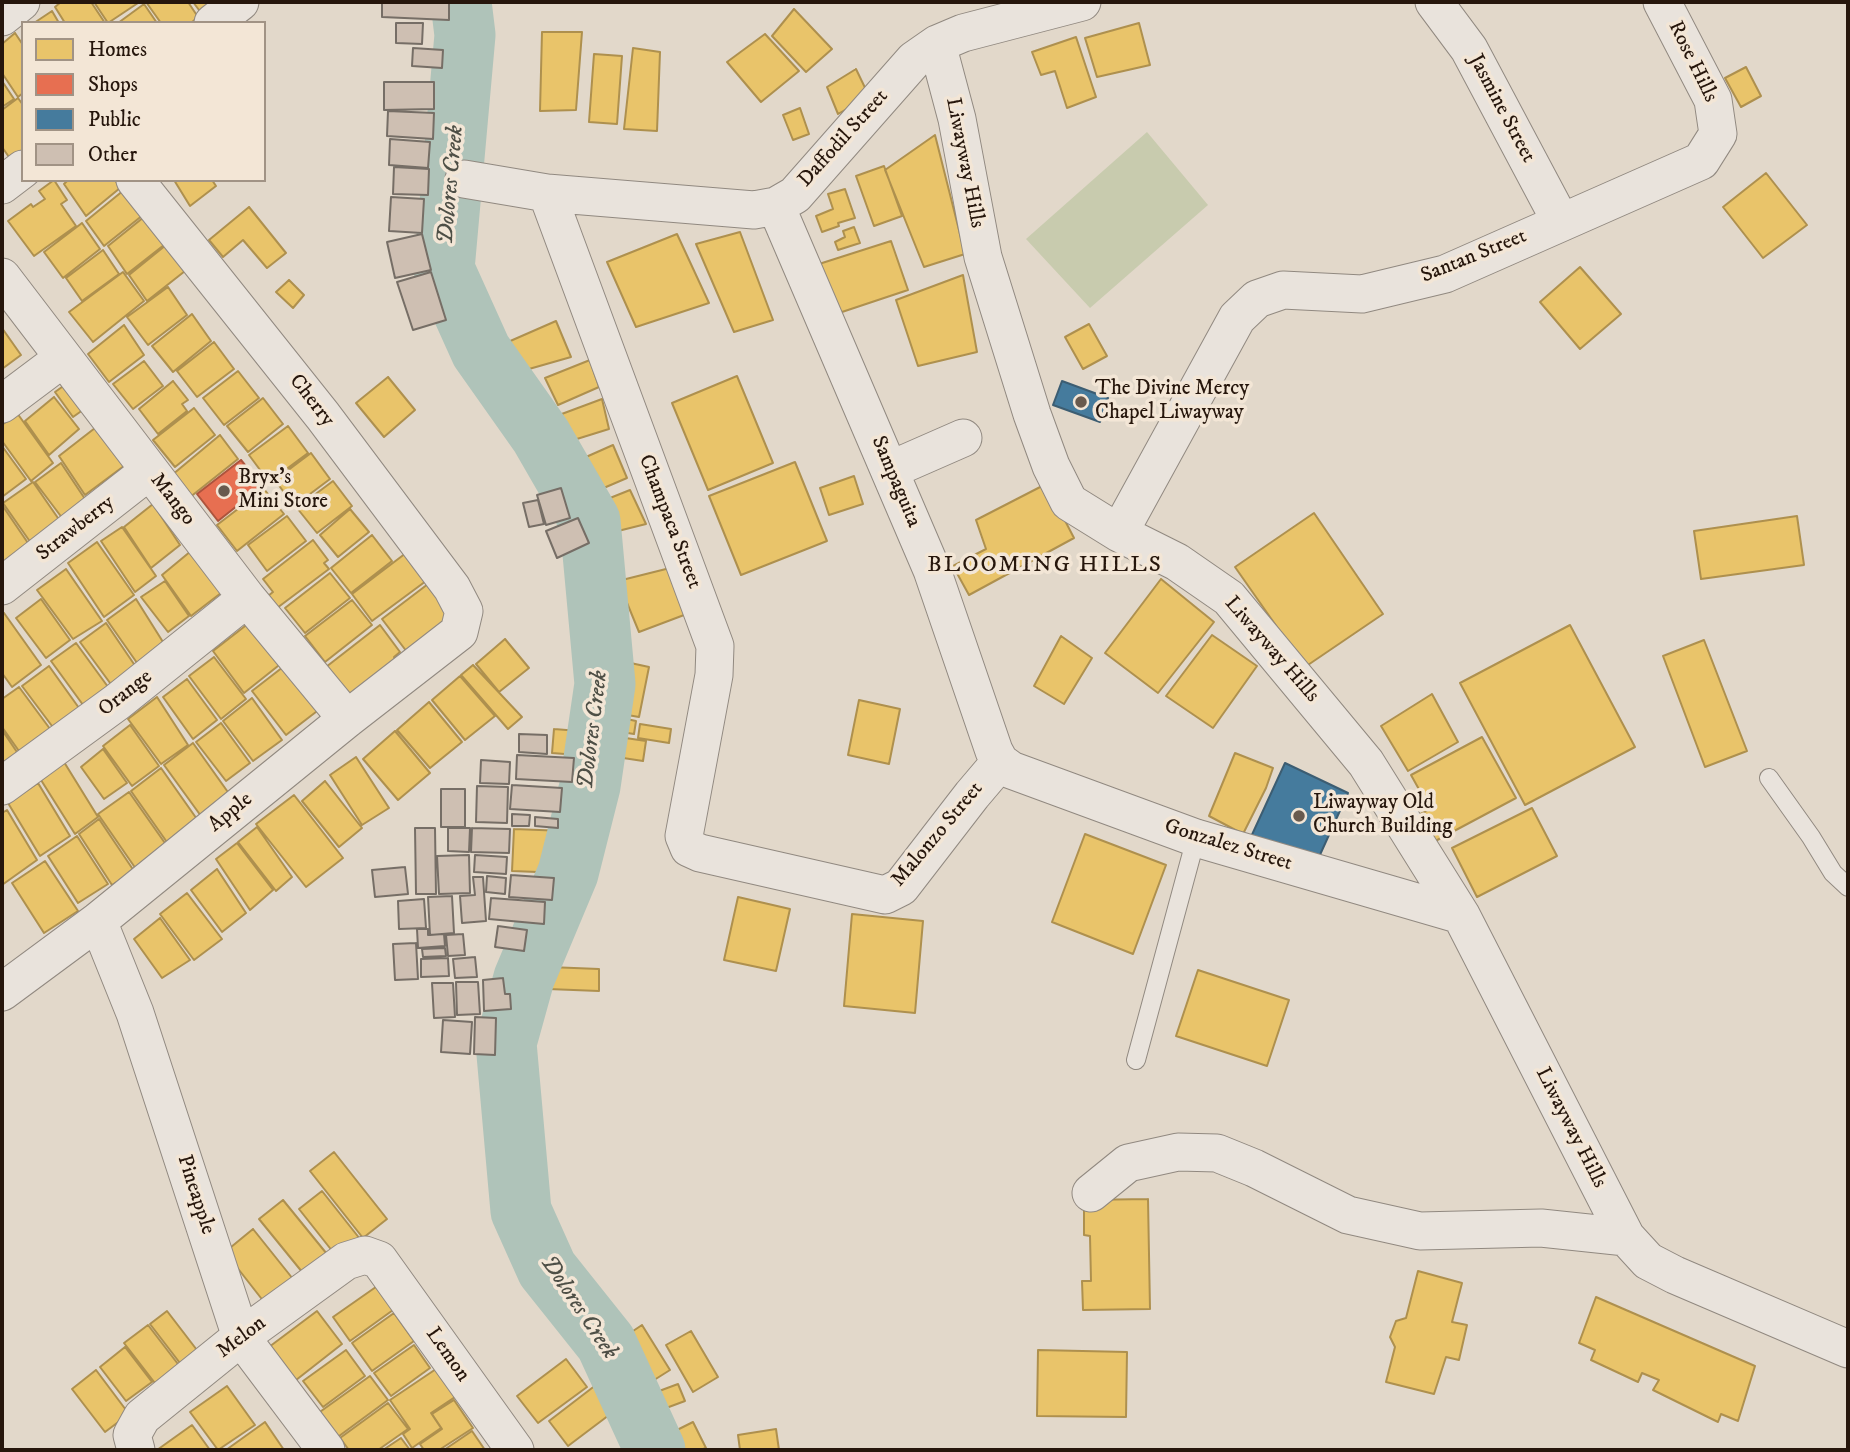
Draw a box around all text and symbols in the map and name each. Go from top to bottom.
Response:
street label: Rose Hills [1662,17,1722,107]
legend [21,21,266,182]
text: Homes [88,37,147,63]
street label: Jasmine Street [1462,51,1540,167]
text: Shops [88,72,138,98]
street label: Daffodil Street [794,85,894,193]
street label: Liwayway Hills [939,96,989,230]
text: Public [88,107,141,133]
water label: Dolores Creek [433,124,471,246]
text: Other [88,142,137,168]
street label: Santan Street [1418,224,1530,290]
street label: Cherry [283,370,339,432]
place label: The Divine Mercy Chapel Liwayway [1095,377,1249,427]
marker: The Divine Mercy Chapel Liwayway [1073,394,1089,410]
street label: Sampaguita [865,433,925,531]
street label: Champaca Street [632,452,706,592]
place label: Bryx's Mini Store [238,466,328,516]
street label: Mango [144,469,200,531]
marker: Bryx's Mini Store [216,483,232,499]
street label: Strawberry [32,491,120,567]
district label: BLOOMING HILLS [929,552,1161,580]
street label: Liwayway Hills [1218,592,1324,708]
street label: Orange [94,665,158,723]
water label: Dolores Creek [573,669,615,791]
street label: Malonzo Street [887,777,989,893]
street label: Apple [204,788,258,838]
place label: Liwayway Old Church Building [1313,791,1453,841]
marker: Liwayway Old Church Building [1291,808,1307,824]
street label: Gonzalez Street [1161,815,1295,877]
street label: Liwayway Hills [1529,1063,1611,1193]
street label: Pineapple [170,1152,220,1238]
water label: Dolores Creek [533,1251,623,1365]
street label: Melon [212,1311,272,1365]
street label: Lemon [419,1323,475,1387]

